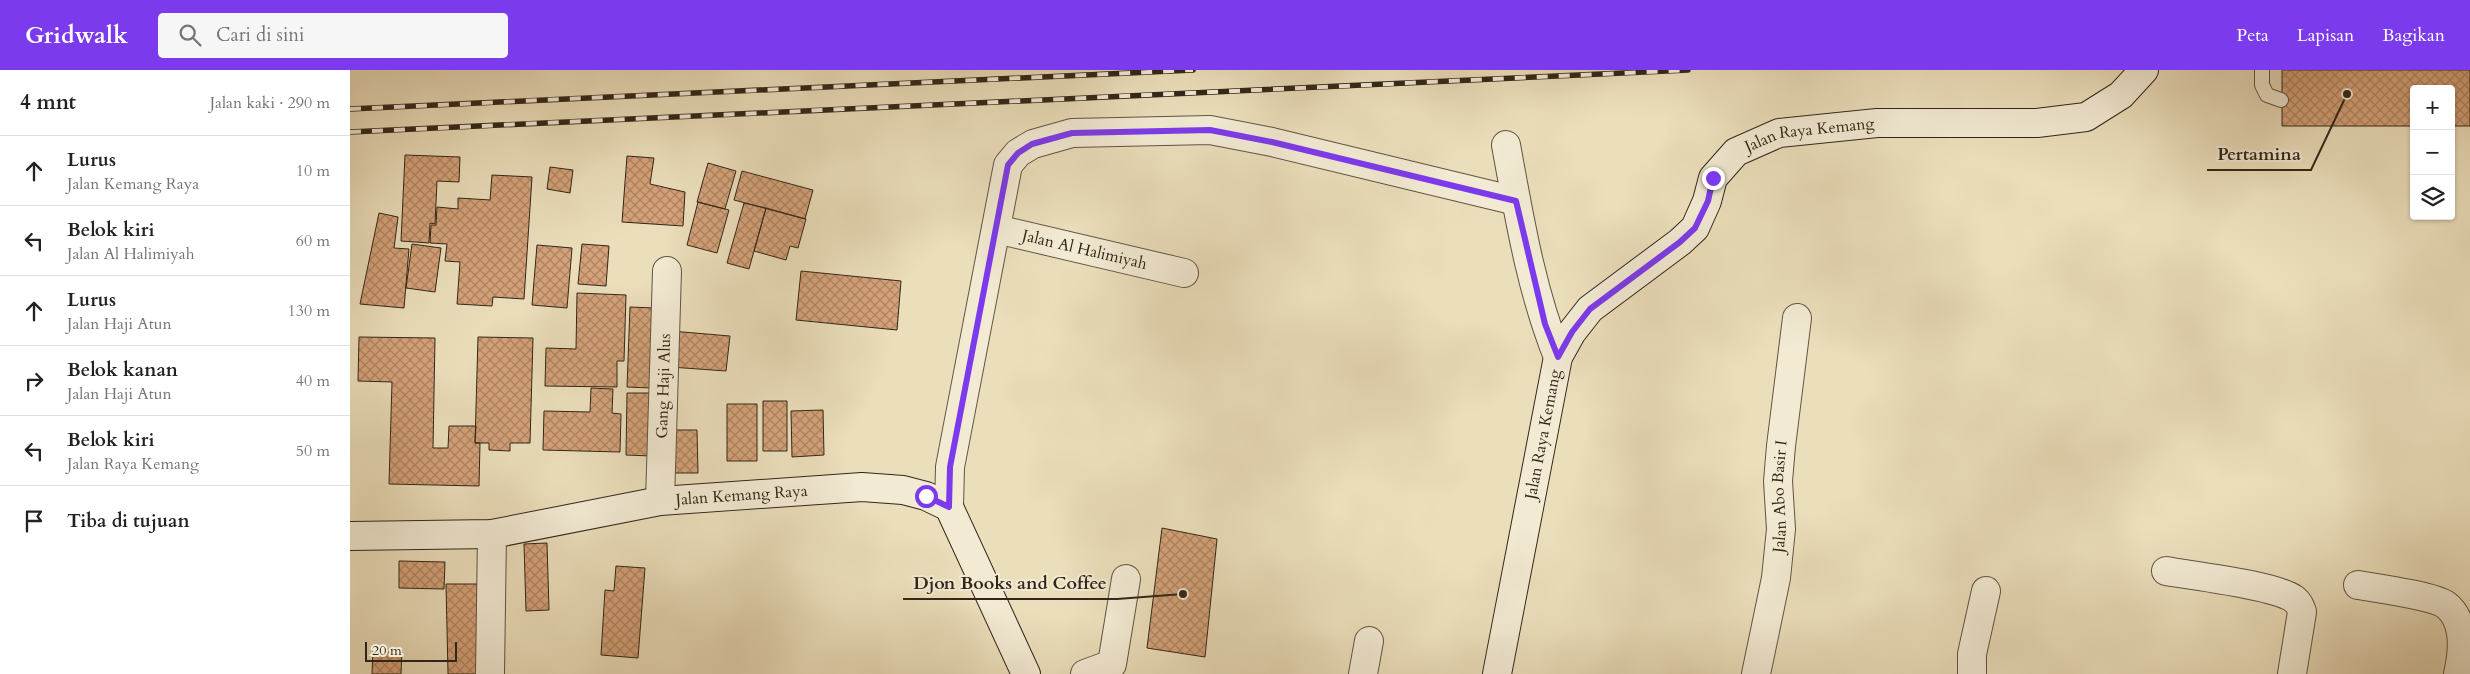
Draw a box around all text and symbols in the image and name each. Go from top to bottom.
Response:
search box [158,13,508,58]
text: Gridwalk [25,19,128,52]
icon: search [176,21,204,49]
text: Cari di sini [216,22,304,48]
text: Peta [2237,23,2269,48]
text: Lapisan [2297,23,2354,48]
text: Bagikan [2382,23,2445,48]
map controls [2410,85,2455,220]
button: + [2410,85,2455,130]
text: 4 mnt [20,88,76,117]
text: Jalan kaki · 290 m [210,92,330,114]
street label: Jalan Raya Kemang [1739,112,1875,159]
button: − [2410,130,2455,175]
callout: Pertamina [2207,137,2311,170]
text: Pertamina [2217,142,2301,167]
text: Lurus [67,147,116,173]
icon: ahead [20,157,48,185]
text: 10 m [296,160,330,182]
route end [1702,167,1725,190]
text: Jalan Kemang Raya [67,173,199,195]
button: layers [2410,175,2455,220]
text: Belok kiri [67,217,154,243]
street label: Jalan Al Halimiyah [1018,224,1149,275]
icon: left [20,227,48,255]
text: 60 m [296,230,330,252]
text: Jalan Al Halimiyah [67,243,195,265]
text: Lurus [67,287,116,313]
icon: ahead [20,297,48,325]
text: 130 m [288,300,330,322]
text: Jalan Haji Atun [67,313,172,335]
street label: Gang Haji Alus [651,333,676,439]
text: Belok kanan [67,357,178,383]
icon: right [20,367,48,395]
street label: Jalan Raya Kemang [1519,367,1566,503]
text: 40 m [296,370,330,392]
text: Jalan Haji Atun [67,383,172,405]
text: Belok kiri [67,427,154,453]
icon: left [20,437,48,465]
street label: Jalan Abo Basir I [1767,439,1793,556]
text: 50 m [296,440,330,462]
text: Jalan Raya Kemang [67,453,199,475]
street label: Jalan Kemang Raya [673,480,808,511]
route start [915,485,938,508]
icon: arrive [20,507,48,535]
text: Tiba di tujuan [67,508,190,534]
callout: Djon Books and Coffee [903,566,1117,599]
text: Djon Books and Coffee [913,571,1107,596]
scale bar [365,639,458,662]
text: 20 m [372,641,402,660]

